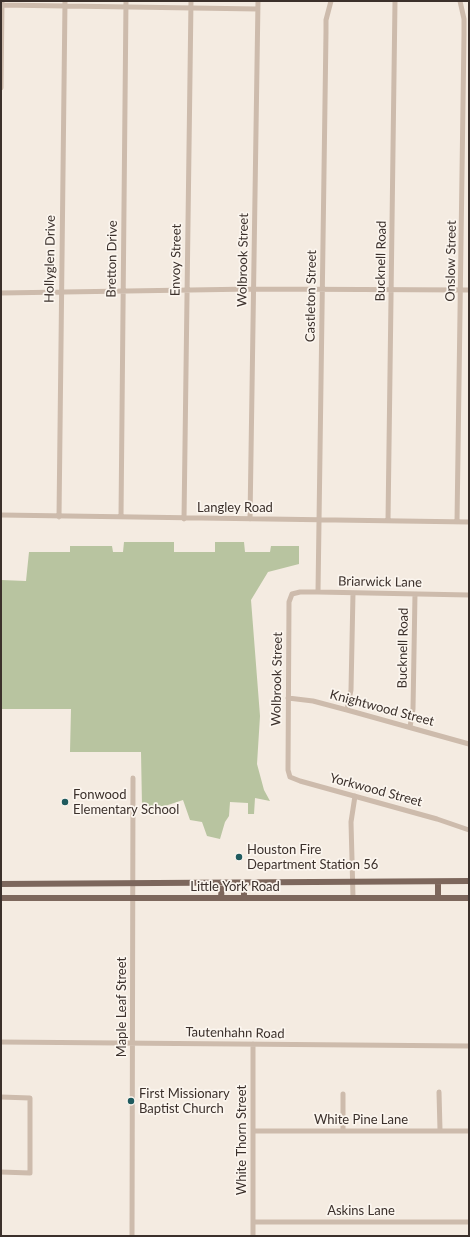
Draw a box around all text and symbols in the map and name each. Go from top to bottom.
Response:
street label: Wolbrook Street [234,213,252,307]
street label: Hollyglen Drive [41,215,59,303]
street label: Bretton Drive [104,220,120,298]
street label: Bucknell Road [372,220,390,302]
street label: Onslow Street [442,220,460,302]
street label: Envoy Street [168,224,184,296]
street label: Castleton Street [302,250,320,342]
street label: Langley Road [197,500,273,516]
street label: Briarwick Lane [338,573,422,591]
street label: Bucknell Road [394,607,412,689]
street label: Wolbrook Street [268,632,286,726]
street label: Knightwood Street [328,687,436,729]
street label: Yorkwood Street [328,770,424,810]
place label: Fonwood Elementary School [73,787,179,818]
marker: Fonwood Elementary School [60,797,70,807]
place label: Houston Fire Department Station 56 [247,842,378,873]
marker: Houston Fire Department Station 56 [234,852,244,862]
street label: Little York Road [190,879,280,895]
street label: Maple Leaf Street [114,957,130,1057]
street label: Tautenhahn Road [185,1024,285,1042]
street label: White Thorn Street [234,1085,250,1195]
place label: First Missionary Baptist Church [139,1086,230,1117]
marker: First Missionary Baptist Church [126,1096,136,1106]
street label: White Pine Lane [314,1112,408,1128]
street label: Askins Lane [327,1203,395,1219]

